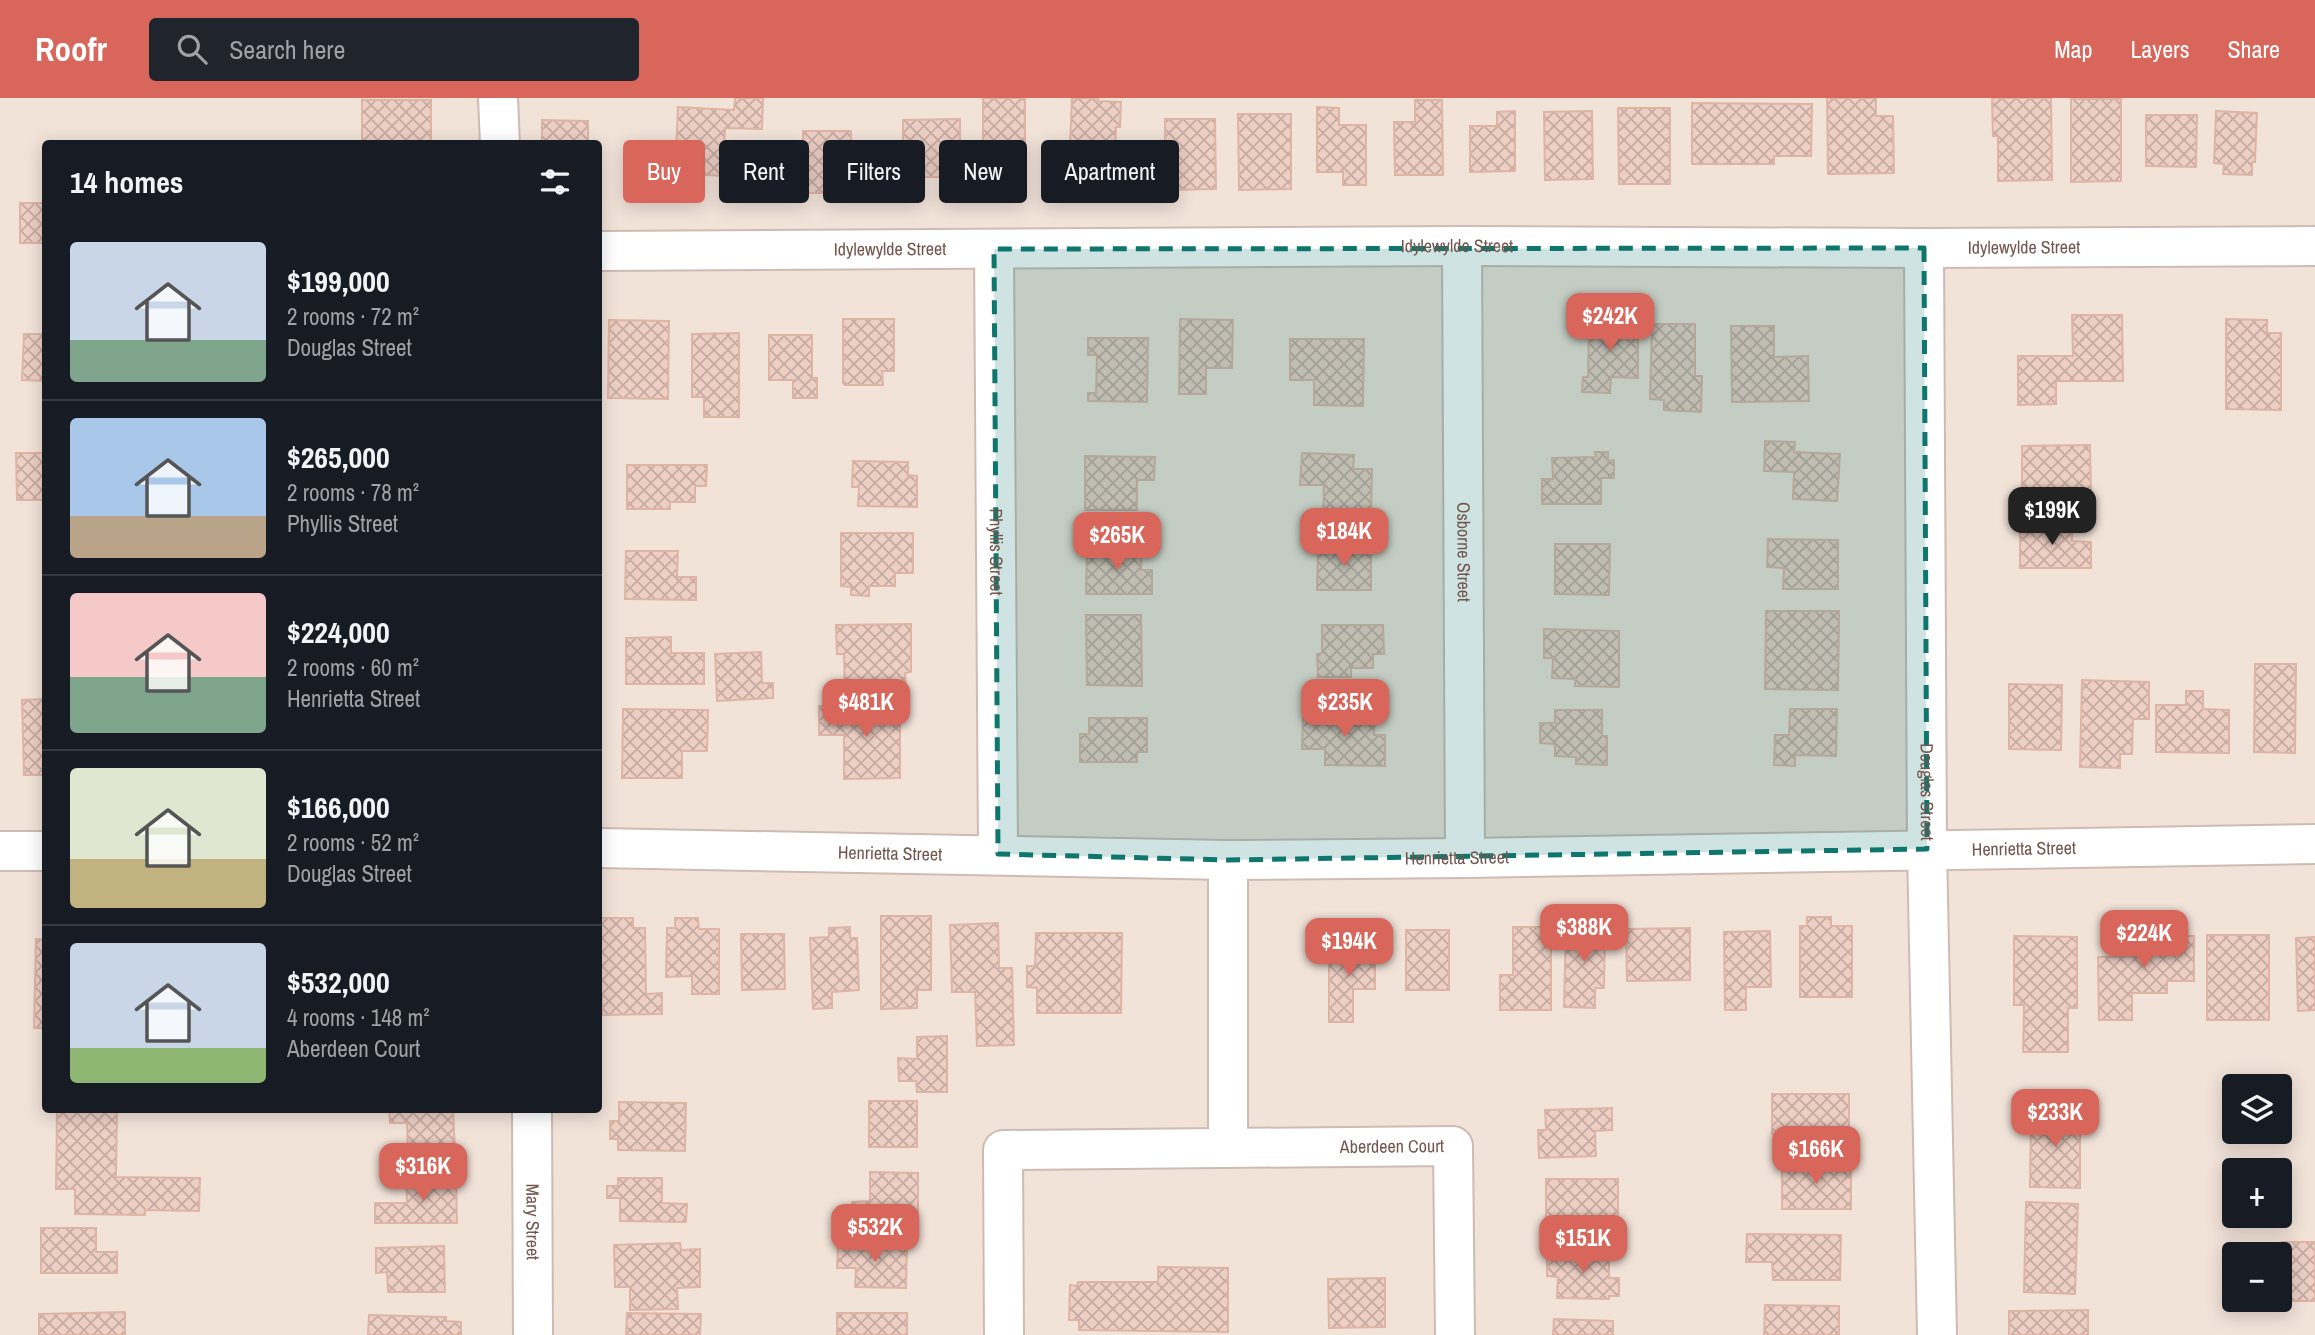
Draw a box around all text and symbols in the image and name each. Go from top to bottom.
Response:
search box [149,18,639,81]
text: Roofr [35,27,107,71]
icon: search [173,30,211,68]
text: Search here [229,32,345,67]
text: Map [2054,33,2092,65]
text: Layers [2130,33,2189,65]
text: Share [2227,33,2280,65]
chip: Buy [623,140,705,203]
chip: Rent [719,140,809,203]
chip: Filters [823,140,925,203]
chip: New [939,140,1027,203]
chip: Apartment [1041,140,1179,203]
text: 14 homes [70,162,184,202]
icon: filters [536,163,574,201]
street label: Idylewylde Street [1401,233,1513,258]
street label: Idylewylde Street [1968,234,2080,260]
street label: Idylewylde Street [834,236,946,262]
text: $199,000 [287,261,390,301]
icon: home [126,270,210,354]
pin: $242K [1561,294,1659,353]
text: $242K [1582,300,1638,331]
text: 2 rooms · 72 m² [287,301,419,332]
text: Douglas Street [287,332,412,363]
text: $265,000 [287,437,390,477]
icon: home [126,446,210,530]
text: 2 rooms · 78 m² [287,477,419,508]
pin: $199K [2003,488,2101,547]
text: $199K [2024,494,2080,525]
street label: Osborne Street [1451,502,1477,602]
text: Phyllis Street [287,508,398,539]
street label: Phyllis Street [984,508,1009,596]
pin: $184K [1295,508,1393,568]
pin: $265K [1068,512,1166,572]
text: $184K [1316,515,1372,546]
text: $265K [1089,519,1145,550]
text: $224,000 [287,612,390,652]
icon: home [126,621,210,705]
text: 2 rooms · 60 m² [287,652,419,683]
pin: $481K [817,680,915,739]
pin: $235K [1296,680,1394,739]
text: Henrietta Street [287,683,420,714]
text: $481K [838,686,894,717]
text: $235K [1317,686,1373,717]
street label: Douglas Street [1914,743,1940,841]
text: $166,000 [287,787,390,827]
icon: home [126,796,210,880]
text: 2 rooms · 52 m² [287,827,419,858]
street label: Henrietta Street [1971,835,2076,862]
street label: Henrietta Street [838,840,942,867]
street label: Henrietta Street [1405,844,1509,871]
text: Douglas Street [287,858,412,889]
pin: $388K [1535,904,1633,964]
pin: $224K [2095,910,2193,970]
text: $388K [1556,911,1612,942]
text: $224K [2116,917,2172,948]
pin: $194K [1300,918,1398,978]
text: $194K [1321,925,1377,956]
text: $532,000 [287,962,390,1002]
icon: home [126,971,210,1055]
text: 4 rooms · 148 m² [287,1002,430,1033]
text: Aberdeen Court [287,1033,420,1064]
map controls [2222,1074,2292,1312]
button: layers [2222,1074,2292,1144]
pin: $233K [2006,1090,2104,1149]
text: $233K [2027,1096,2083,1127]
pin: $166K [1767,1126,1865,1186]
street label: Aberdeen Court [1339,1133,1444,1159]
text: $166K [1788,1133,1844,1164]
pin: $316K [374,1144,472,1203]
text: $316K [395,1150,451,1181]
button: + [2222,1158,2292,1228]
street label: Mary Street [520,1184,546,1260]
pin: $532K [826,1204,924,1264]
text: $532K [847,1211,903,1242]
pin: $151K [1534,1216,1632,1275]
text: $151K [1555,1222,1611,1253]
button: − [2222,1242,2292,1312]

